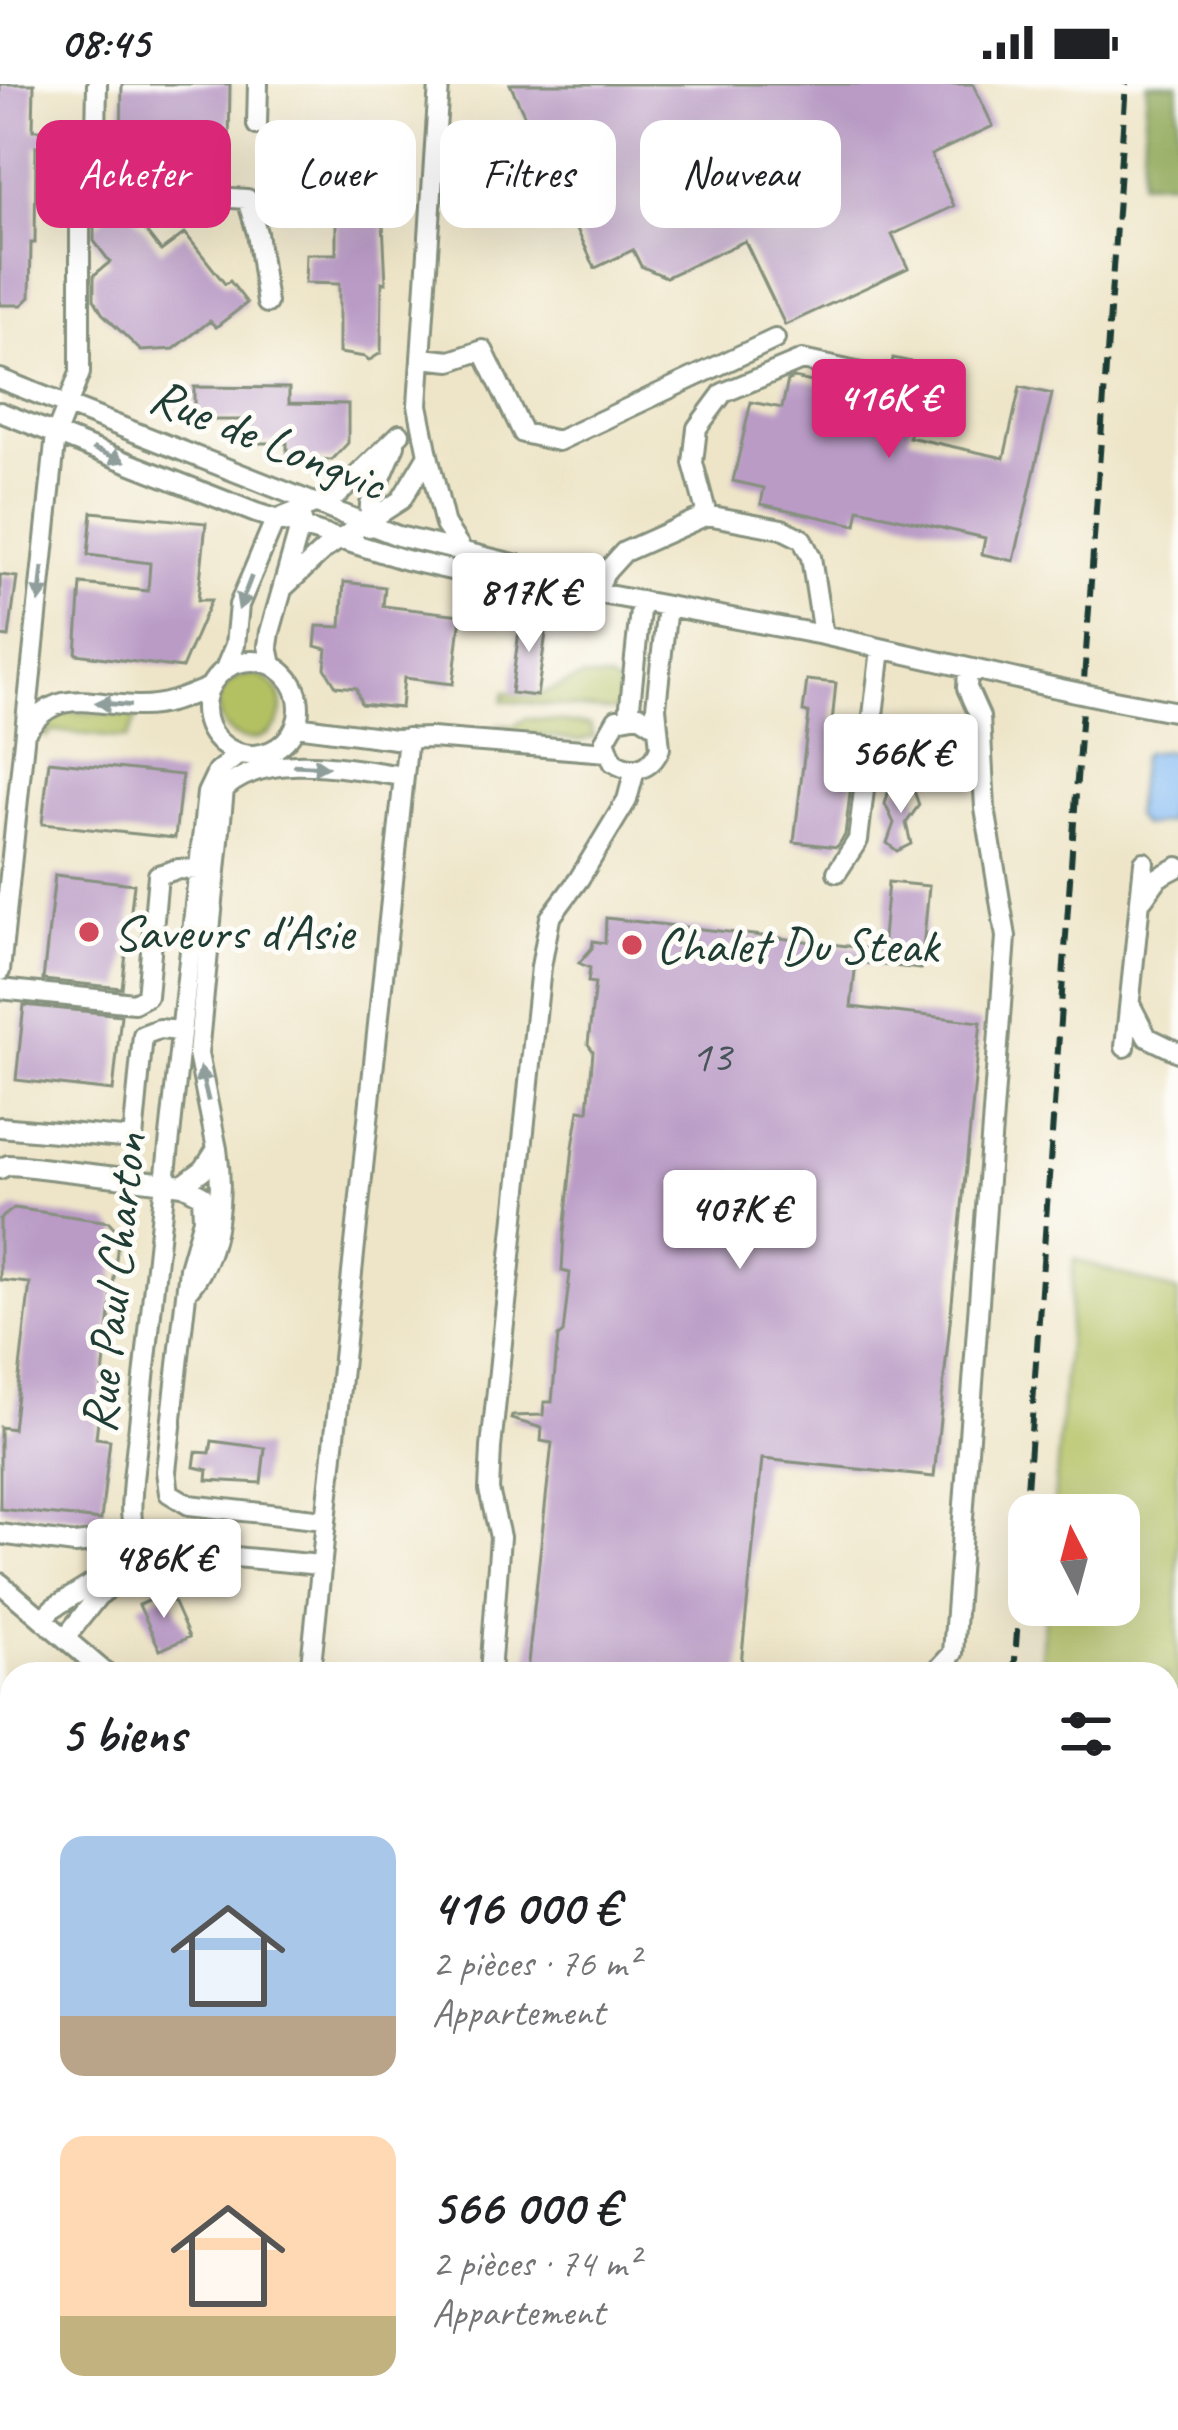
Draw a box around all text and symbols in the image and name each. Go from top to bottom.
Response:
text: 08:45 [60,14,149,71]
chip: Acheter [36,120,231,228]
chip: Louer [255,120,416,228]
chip: Filtres [440,120,616,228]
chip: Nouveau [640,120,841,228]
pin: 416K € [791,359,987,461]
street label: Rue de Longvic [141,363,397,516]
text: 416K € [839,373,939,422]
one-way arrow [91,446,127,465]
pin: 817K € [431,553,627,655]
one-way arrow [32,567,51,605]
text: 817K € [479,567,579,616]
one-way arrow [235,576,254,612]
one-way arrow [94,694,131,713]
pin: 566K € [803,714,999,816]
text: 566K € [851,728,951,777]
one-way arrow [293,757,331,776]
place label: Saveurs d'Asie [113,900,357,964]
place label: Chalet Du Steak [656,913,942,977]
marker: Saveurs d'Asie [76,919,102,945]
marker: Chalet Du Steak [619,932,645,958]
house number: 13 [691,1028,734,1085]
one-way arrow [194,1065,213,1102]
street label: Rue Paul Charton [65,1129,161,1436]
pin: 407K € [642,1170,838,1272]
text: 407K € [690,1184,790,1233]
north arrow [1008,1494,1140,1626]
map controls [1008,1494,1140,1626]
pin: 486K € [66,1519,262,1621]
text: 486K € [114,1533,214,1582]
icon: filters [1053,1701,1119,1767]
text: 5 biens [60,1702,185,1766]
text: 416 000 € [432,1875,618,1939]
icon: home [156,1884,300,2028]
text: 2 pièces · 76 m² [432,1939,639,1988]
text: Appartement [432,1988,605,2037]
text: 566 000 € [432,2175,619,2239]
icon: home [156,2184,300,2328]
text: 2 pièces · 74 m² [432,2239,639,2288]
text: Appartement [432,2288,605,2337]

